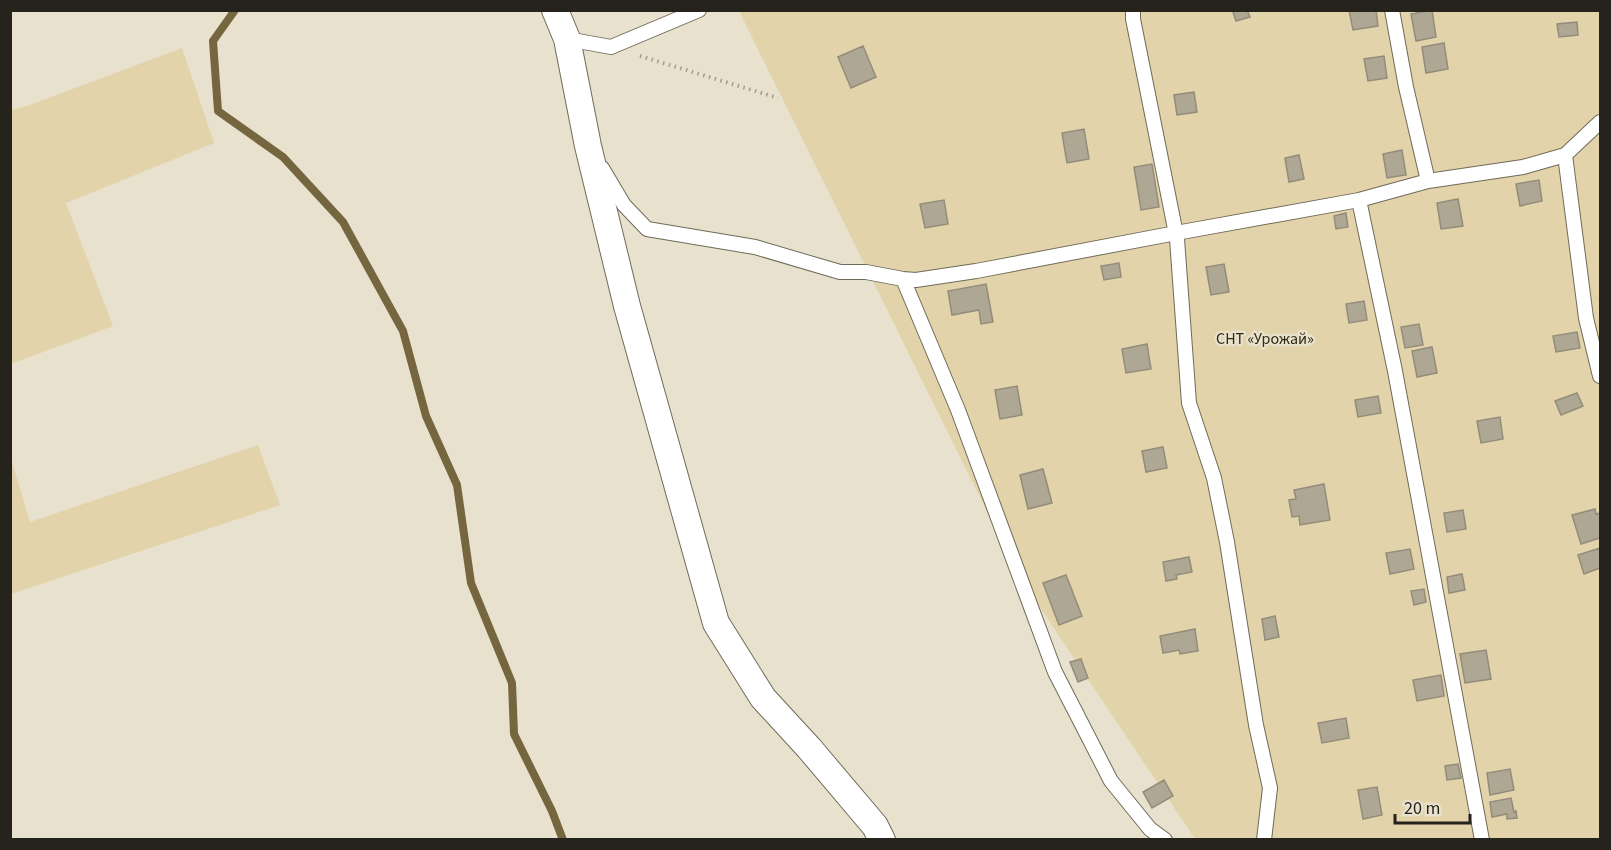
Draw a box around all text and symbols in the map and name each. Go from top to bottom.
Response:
park label: СНТ «Урожай» [1216,328,1314,350]
scale bar [1395,787,1470,825]
text: 20 m [1404,796,1440,821]

